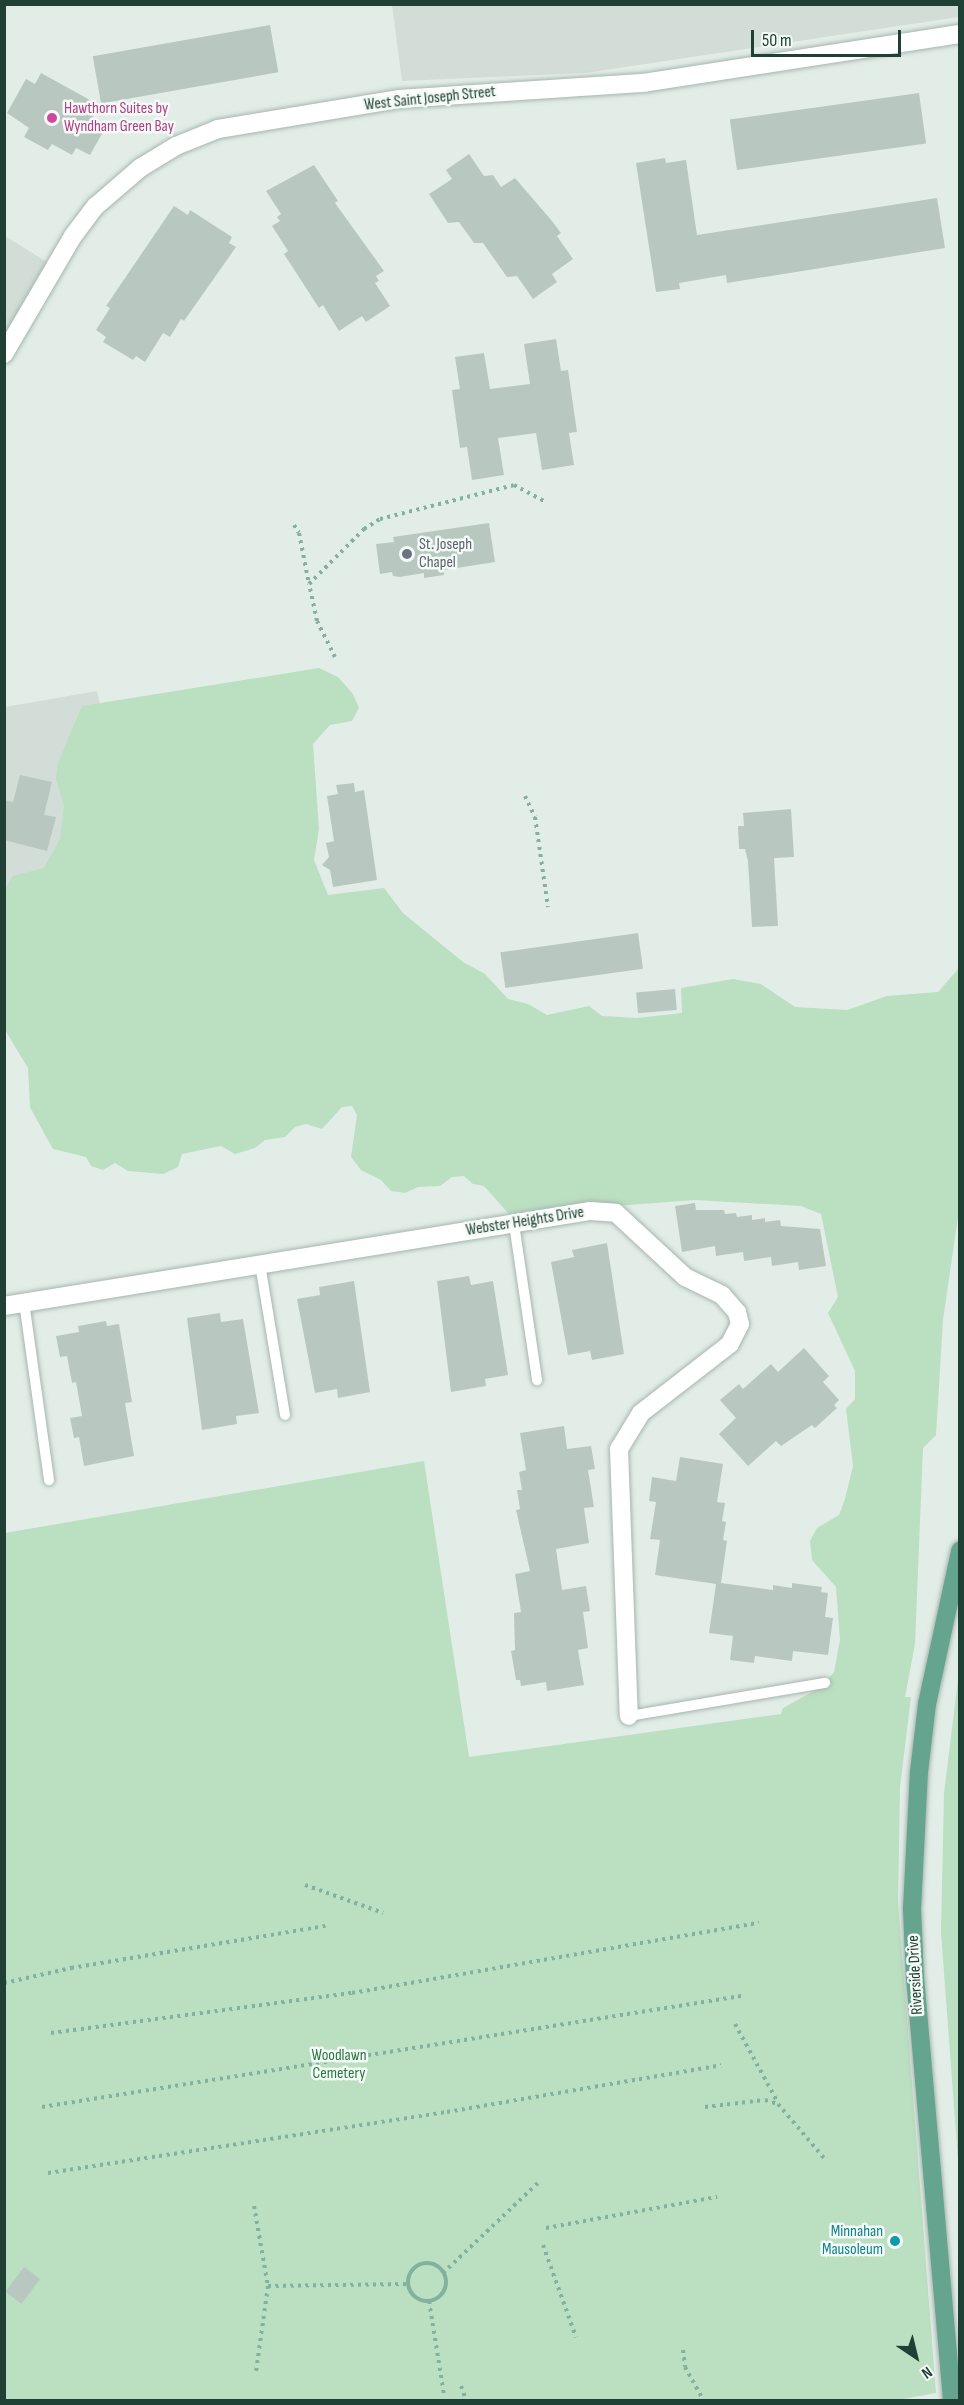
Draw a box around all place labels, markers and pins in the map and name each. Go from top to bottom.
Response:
place label: Hawthorn Suites by Wyndham Green Bay [64,99,174,137]
marker: Hawthorn Suites by Wyndham Green Bay [45,111,59,125]
place label: St. Joseph Chapel [419,535,472,573]
marker: St. Joseph Chapel [400,547,414,561]
place label: Minnahan Mausoleum [822,2222,883,2260]
marker: Minnahan Mausoleum [888,2234,902,2248]

